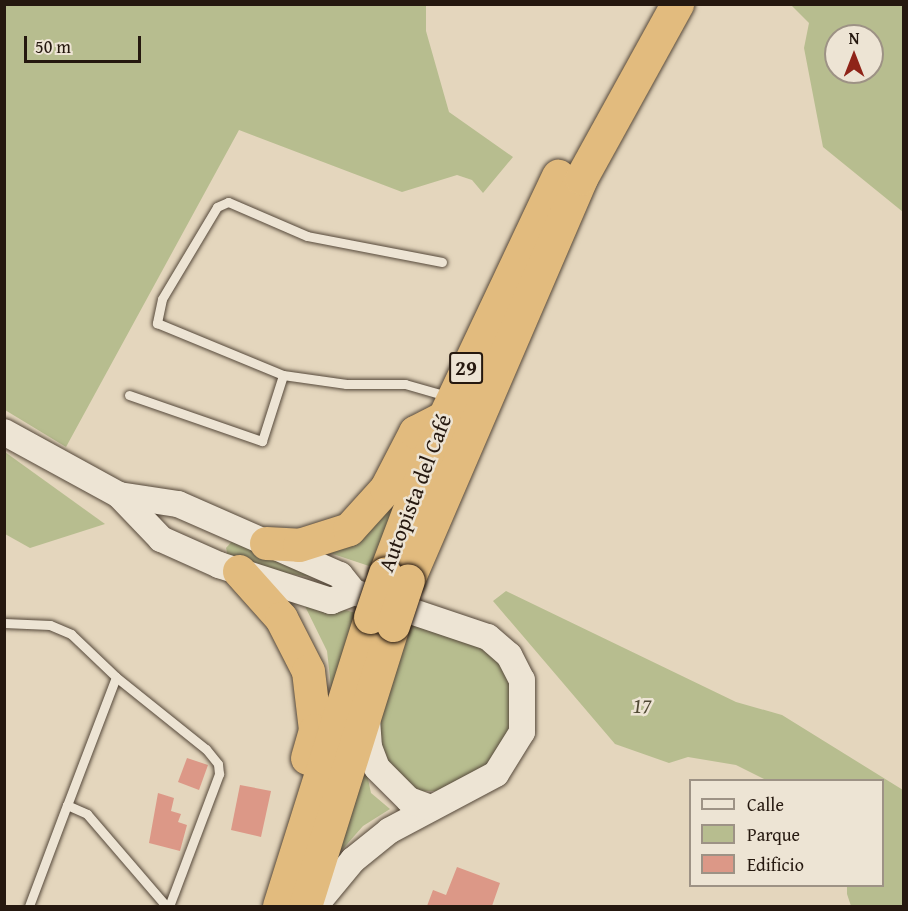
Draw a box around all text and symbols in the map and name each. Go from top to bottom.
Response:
scale bar [27,24,144,62]
north arrow [824,24,884,84]
text: N [849,26,859,50]
text: 50 m [35,33,71,60]
road number: 29 [448,350,484,386]
street label: Autopista del Café [373,410,457,576]
park label: 17 [633,693,651,719]
legend [689,779,884,887]
text: Calle [747,791,784,818]
text: Parque [747,821,800,848]
text: Edificio [747,851,804,878]

